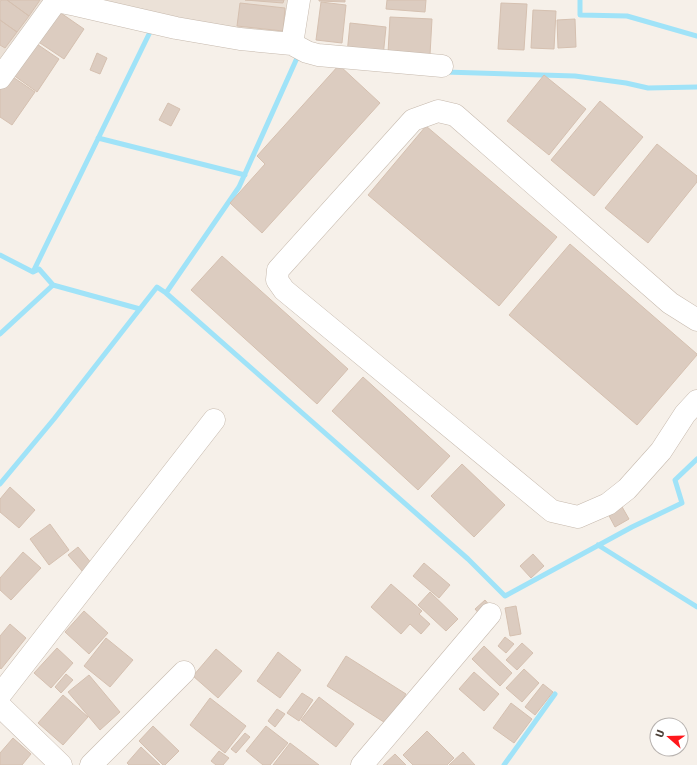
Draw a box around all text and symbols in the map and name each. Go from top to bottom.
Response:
north arrow [649,717,689,757]
text: U [653,728,667,739]

